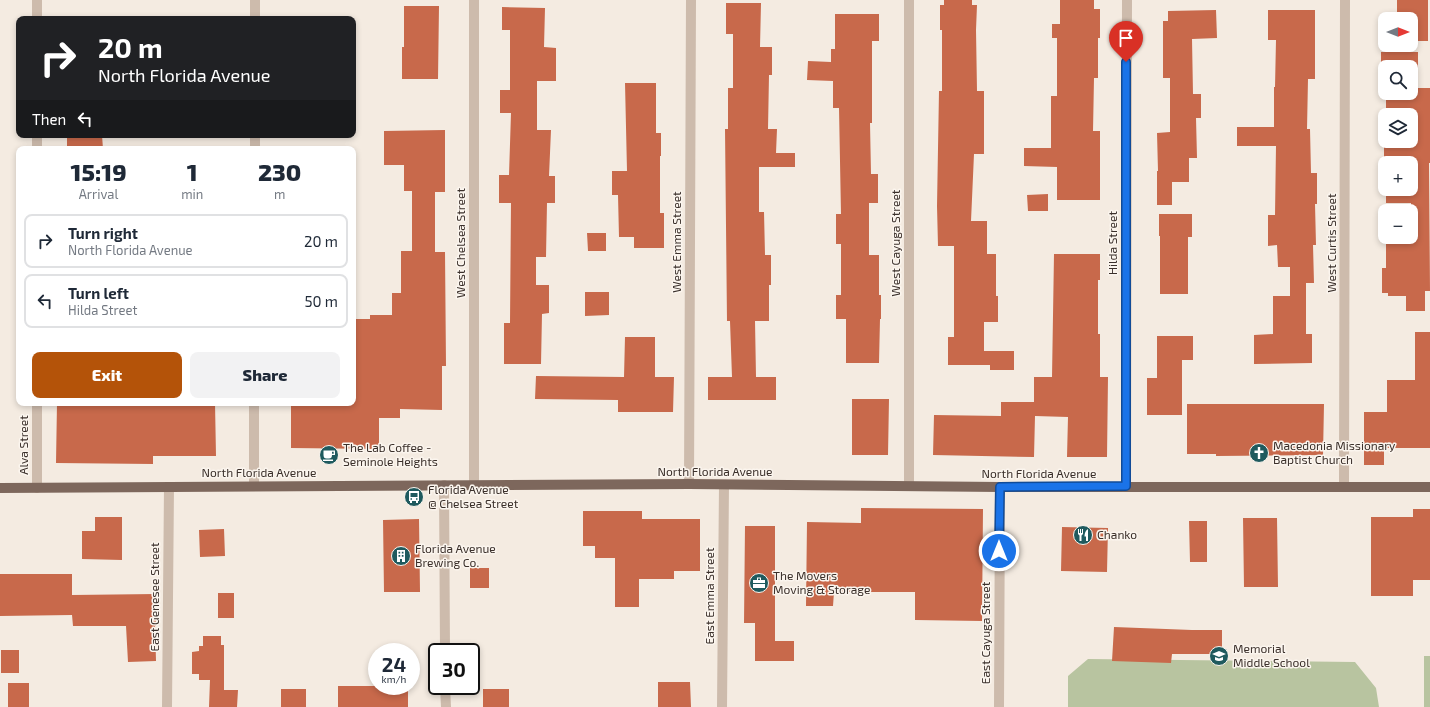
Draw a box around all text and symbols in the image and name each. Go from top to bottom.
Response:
north arrow [1378,12,1418,52]
map controls [1378,12,1418,244]
pin [1109,21,1143,62]
icon: arrive [1115,27,1137,49]
text: 20 m [98,30,163,64]
icon: right [32,32,84,84]
button: search [1378,60,1418,100]
text: North Florida Avenue [98,64,271,86]
icon: left [74,108,96,130]
button: layers [1378,108,1418,148]
text: Then [32,110,66,128]
button: + [1378,156,1418,196]
text: 15:19 [71,157,127,186]
text: 1 [187,157,198,186]
text: 230 [258,157,301,186]
text: Arrival [79,186,118,202]
text: min [181,186,203,202]
text: m [274,186,285,202]
street label: West Chelsea Street [453,188,467,298]
street label: West Cayuga Street [888,189,902,296]
street label: West Emma Street [669,191,683,293]
street label: West Curtis Street [1324,193,1338,293]
button: − [1378,204,1418,244]
street label: Hilda Street [1105,211,1119,275]
text: Turn right [68,224,138,242]
icon: right [34,230,56,252]
text: 20 m [304,232,338,250]
text: North Florida Avenue [68,242,193,258]
text: Turn left [68,284,129,302]
icon: left [34,290,56,312]
text: 50 m [304,292,338,310]
text: Hilda Street [68,302,137,318]
button: Exit [32,352,182,398]
button: Share [190,352,340,398]
street label: Alva Street [16,415,30,475]
place label: Macedonia Missionary Baptist Church [1273,438,1396,466]
place label: The Lab Coffee - Seminole Heights [343,440,438,468]
church icon: Macedonia Missionary Baptist Church [1248,442,1270,464]
cafe icon: The Lab Coffee - Seminole Heights [318,444,340,466]
street label: North Florida Avenue [657,464,773,478]
street label: North Florida Avenue [201,465,317,479]
street label: North Florida Avenue [981,466,1097,480]
place label: Florida Avenue @ Chelsea Street [428,482,519,510]
bus stop icon: Florida Avenue @ Chelsea Street [403,486,425,508]
restaurant icon: Chanko [1072,524,1094,546]
place label: Chanko [1097,527,1137,541]
position arrow [978,530,1020,572]
place label: Florida Avenue Brewing Co. [415,541,496,569]
street label: East Genesee Street [147,542,161,652]
building icon: Florida Avenue Brewing Co. [390,545,412,567]
street label: East Emma Street [702,547,716,645]
place label: The Movers Moving & Storage [773,568,870,596]
office icon: The Movers Moving & Storage [748,572,770,594]
street label: East Cayuga Street [978,581,992,684]
place label: Memorial Middle School [1233,641,1310,669]
speed limit sign: 30 [428,643,480,695]
school or university icon: Memorial Middle School [1208,645,1230,667]
text: 24 [382,652,406,676]
text: km/h [382,673,406,685]

